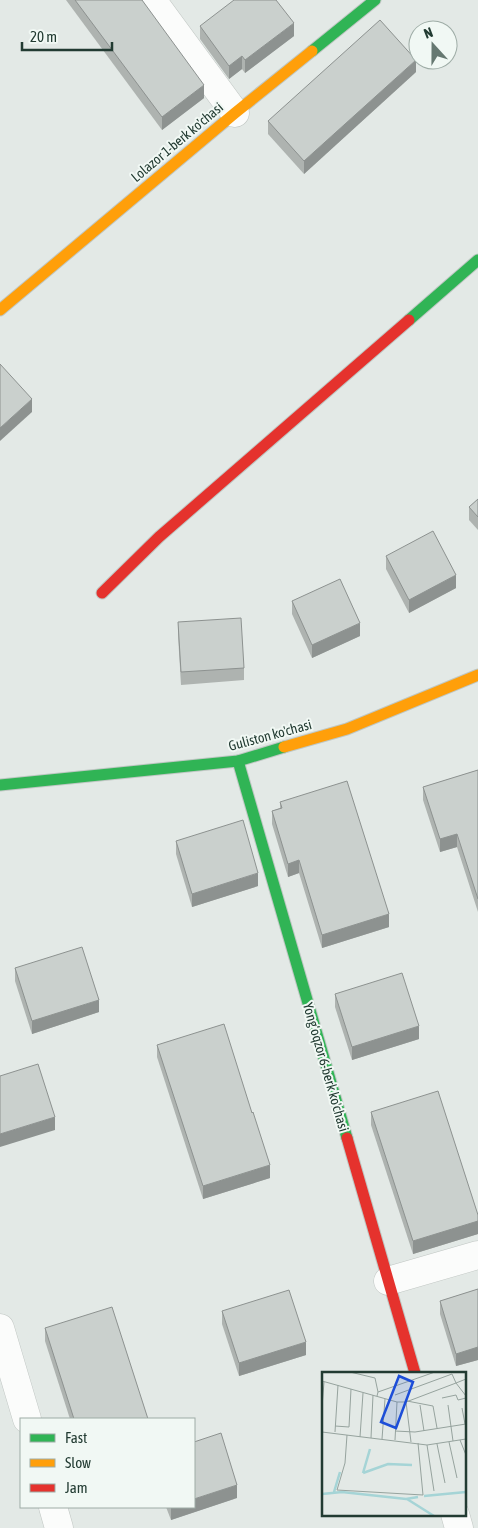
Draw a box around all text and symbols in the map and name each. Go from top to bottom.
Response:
scale bar [22,20,112,52]
north arrow [408,20,458,70]
text: N [422,24,435,42]
text: 20 m [30,28,57,45]
street label: Lolazor 1-berk ko'chasi [128,99,226,185]
street label: Guliston ko'chasi [227,716,313,754]
street label: Yong‘oqzor 6-berk ko'chasi [300,1001,352,1133]
inset map [322,1372,466,1516]
legend [20,1418,195,1508]
text: Fast [65,1429,87,1446]
text: Slow [65,1454,91,1471]
text: Jam [65,1479,88,1496]

